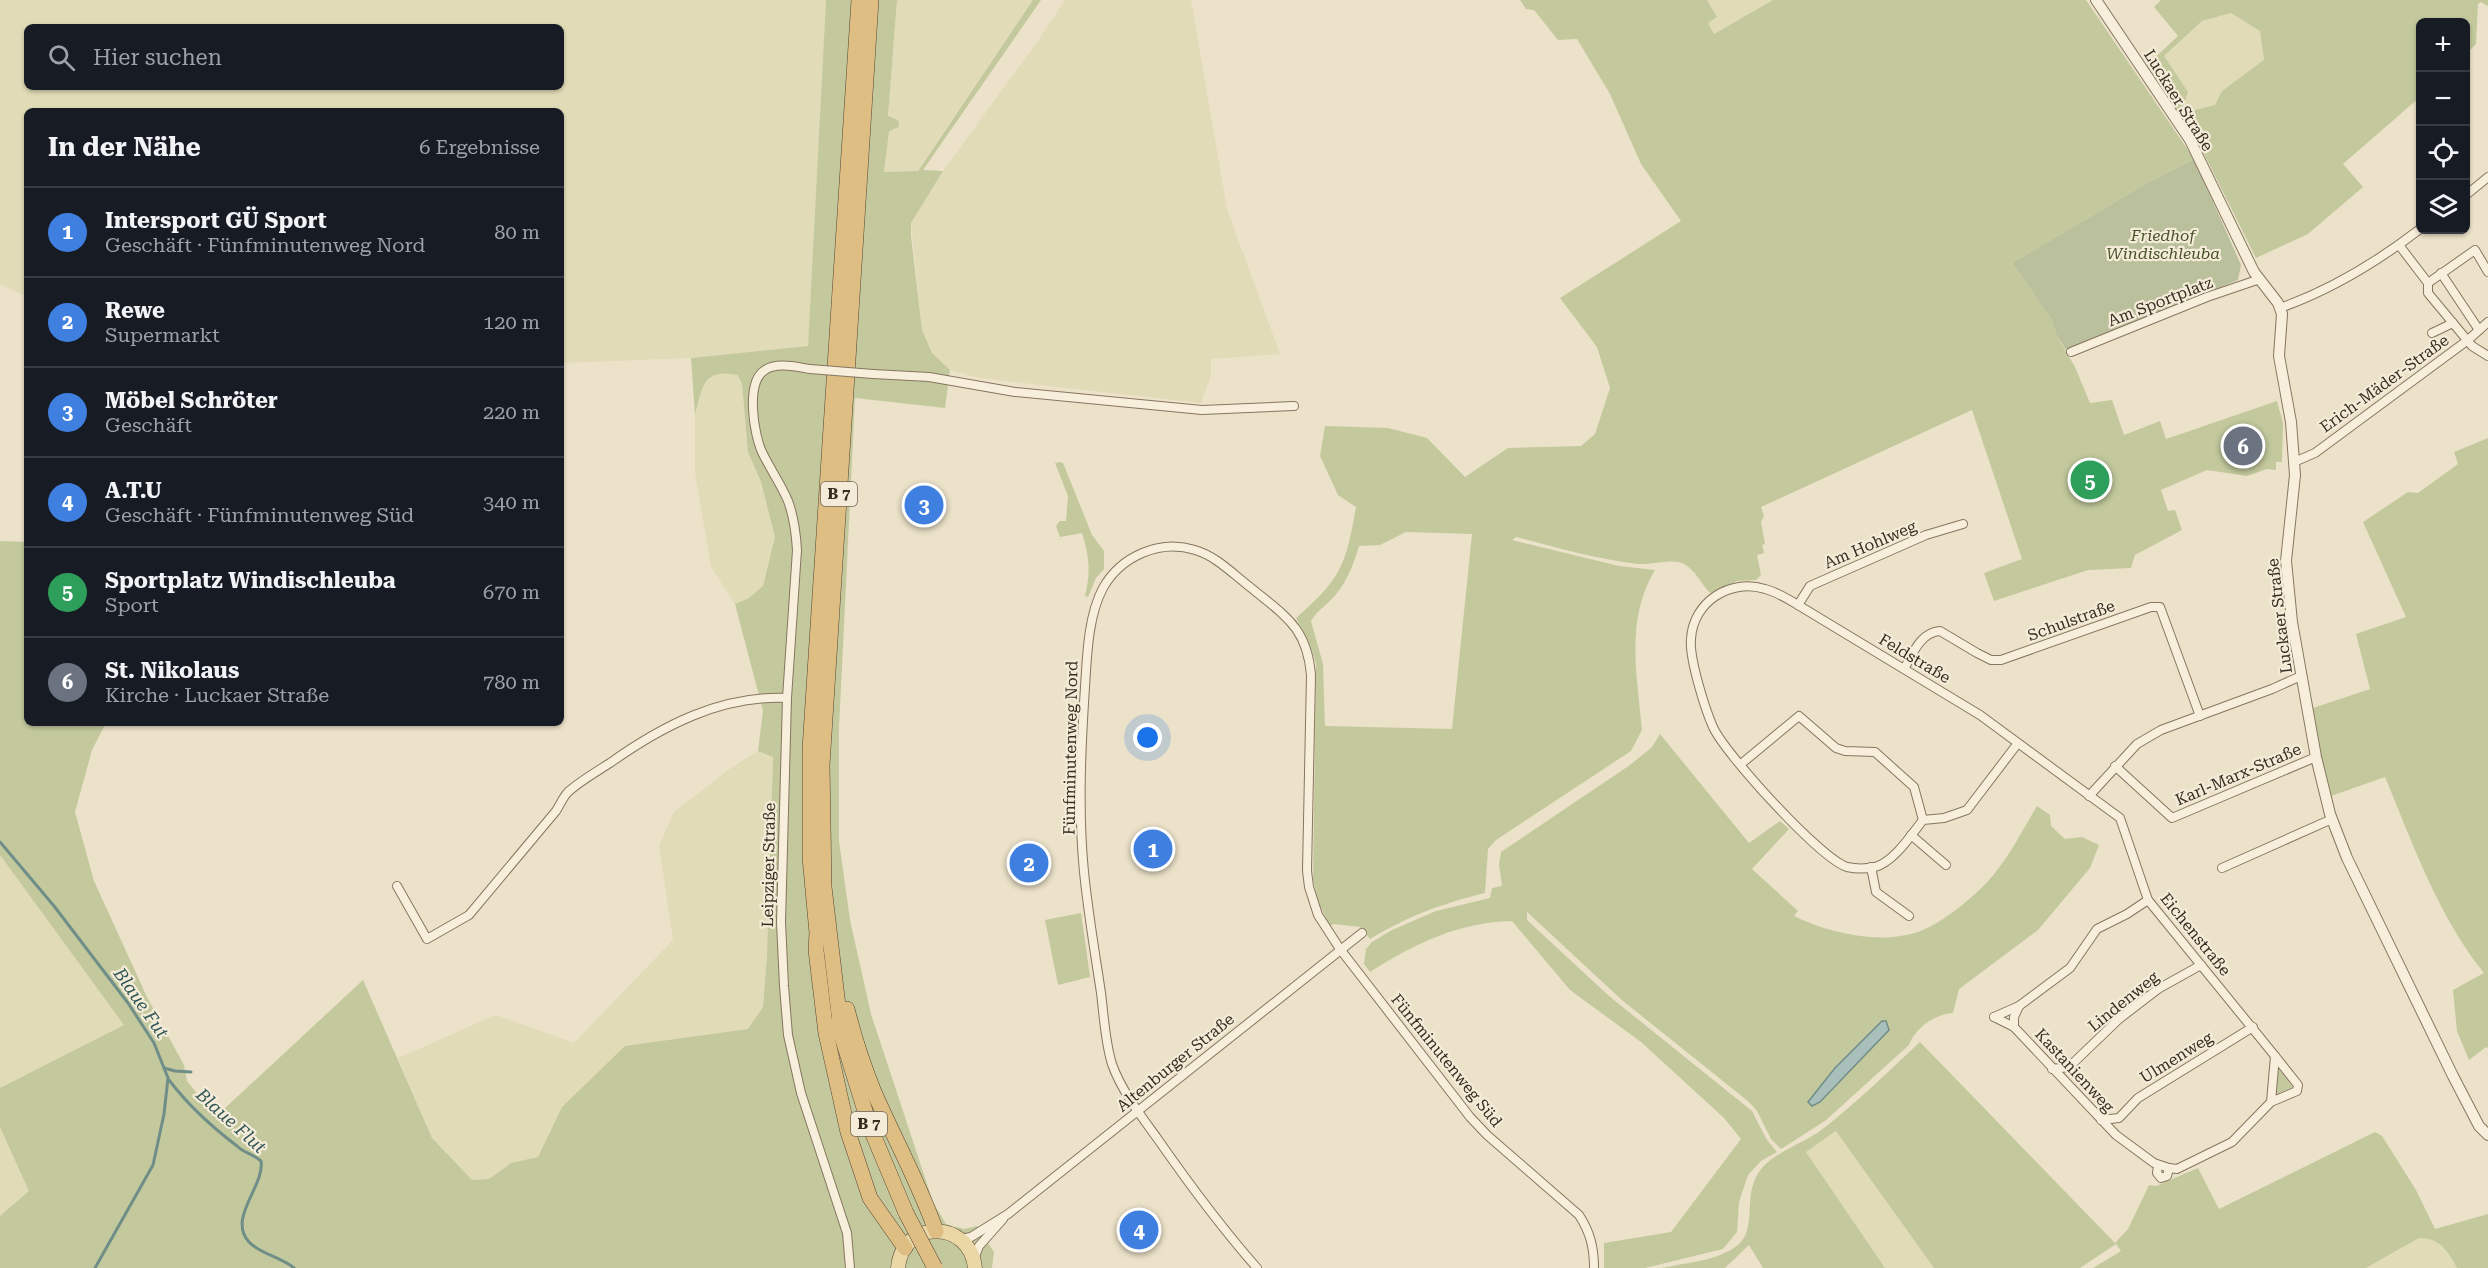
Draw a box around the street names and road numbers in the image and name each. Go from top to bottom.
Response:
street label: Luckaer Straße [2140,46,2217,155]
street label: Am Sportplatz [2105,273,2216,330]
street label: Erich-Mäder-Straße [2316,330,2453,436]
road number: B 7 [821,482,857,506]
street label: Am Hohlweg [1821,516,1920,572]
street label: Luckaer Straße [2263,557,2296,675]
street label: Schulstraße [2025,596,2118,645]
street label: Feldstraße [1876,630,1954,687]
street label: Fünfminutenweg Nord [1059,661,1082,835]
street label: Karl-Marx-Straße [2172,739,2304,810]
street label: Leipziger Straße [758,802,779,928]
street label: Eichenstraße [2156,889,2235,980]
street label: Lindenweg [2084,967,2163,1036]
street label: Fünfminutenweg Süd [1387,990,1506,1131]
street label: Altenburger Straße [1113,1009,1238,1116]
street label: Kastanienweg [2031,1025,2119,1117]
street label: Ulmenweg [2136,1027,2217,1087]
road number: B 7 [851,1112,887,1136]

